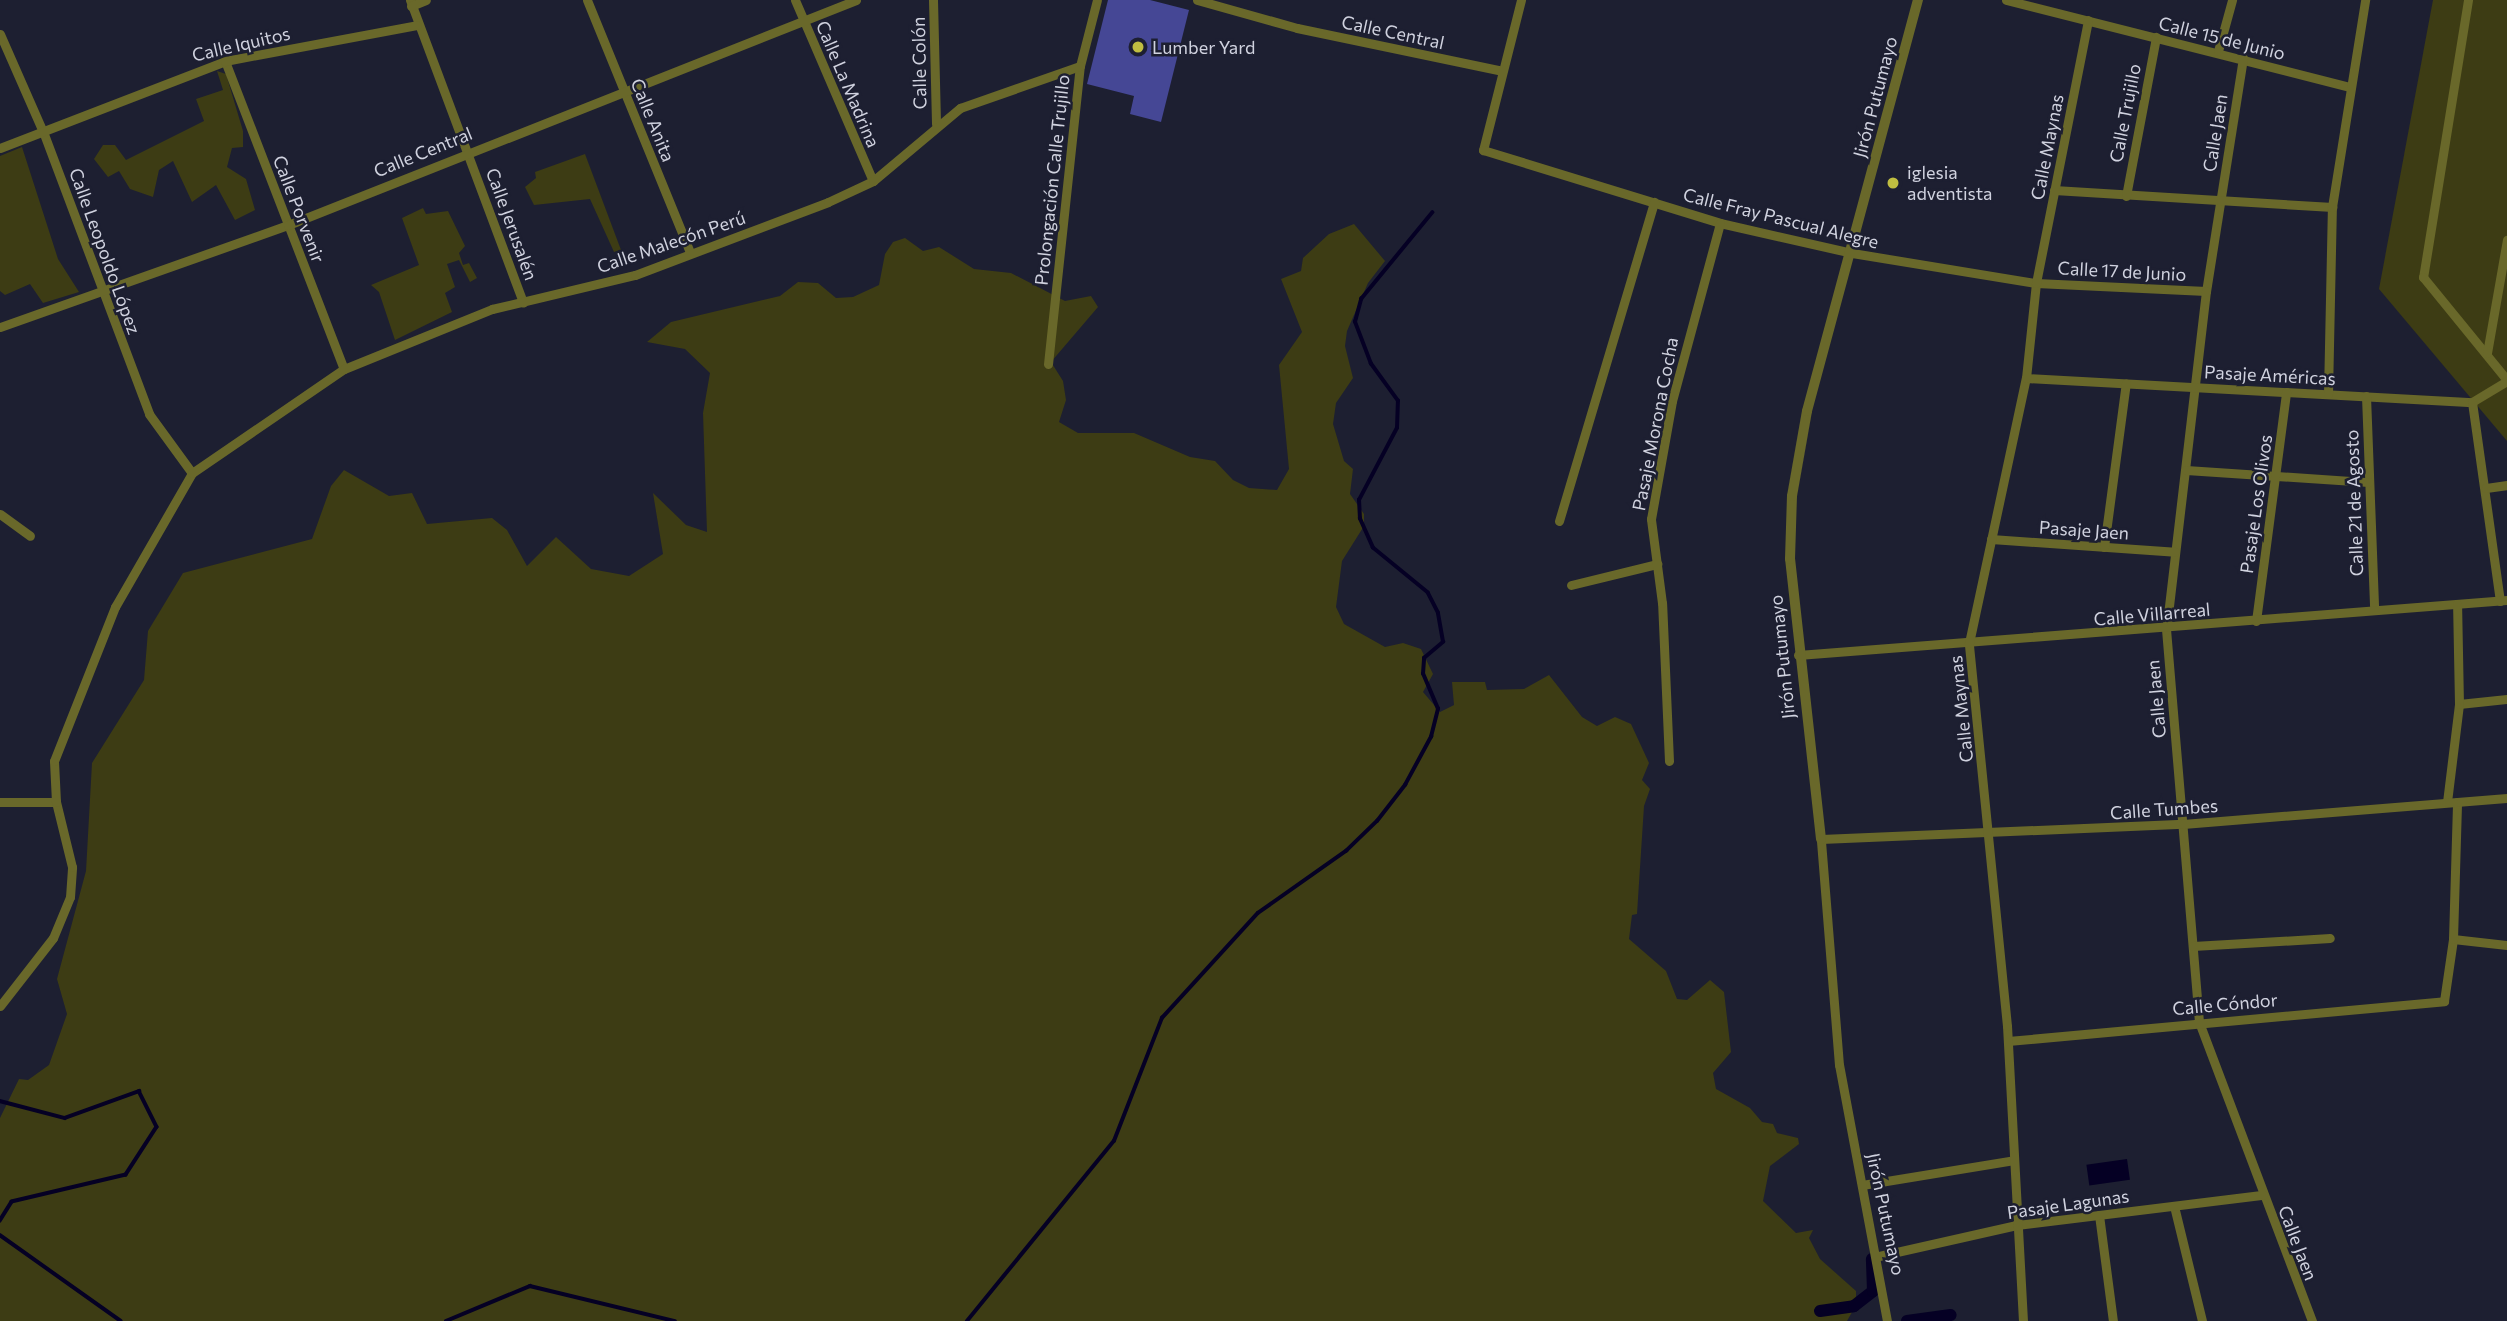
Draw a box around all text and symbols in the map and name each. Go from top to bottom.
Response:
street label: Calle Central [1340,11,1446,53]
street label: Calle 15 de Junio [2156,12,2288,64]
street label: Calle La Madrina [812,17,884,151]
street label: Calle Colón [907,17,931,109]
street label: Calle Iquitos [190,22,292,66]
street label: Jirón Putumayo [1848,34,1902,160]
place label: Lumber Yard [1152,36,1255,58]
marker: Lumber Yard [1130,39,1146,55]
street label: Calle Trujillo [2105,62,2145,164]
street label: Prolongación Calle Trujillo [1030,74,1074,286]
street label: Calle Anita [627,75,679,165]
street label: Calle Maynas [2026,92,2068,202]
street label: Calle Jaen [2198,93,2232,173]
street label: Calle Central [371,122,475,182]
street label: Calle Porvenir [269,152,329,266]
place label: iglesia adventista [1907,162,1992,204]
street label: Calle Leopoldo López [65,165,145,337]
street label: Calle Jerusalén [482,165,542,283]
marker: iglesia adventista [1885,175,1901,191]
street label: Calle Fray Pascual Alegre [1681,183,1881,253]
street label: Calle Malecón Perú [594,206,748,278]
street label: Calle 17 de Junio [2057,257,2187,285]
street label: Pasaje Morona Cocha [1628,335,1682,513]
street label: Pasaje Américas [2204,361,2336,389]
street label: Calle 21 de Agosto [2341,429,2367,577]
street label: Pasaje Los Olivos [2236,433,2276,575]
street label: Pasaje Jaen [2038,516,2130,544]
street label: Jirón Putumayo [1765,594,1799,720]
street label: Calle Villarreal [2093,598,2211,630]
street label: Calle Maynas [1945,655,1977,763]
street label: Calle Jaen [2142,659,2170,739]
street label: Calle Tumbes [2109,794,2219,824]
street label: Calle Cóndor [2171,989,2279,1019]
street label: Jirón Putumayo [1862,1151,1910,1277]
street label: Pasaje Lagunas [2005,1185,2131,1223]
street label: Calle Jaen [2274,1203,2322,1283]

